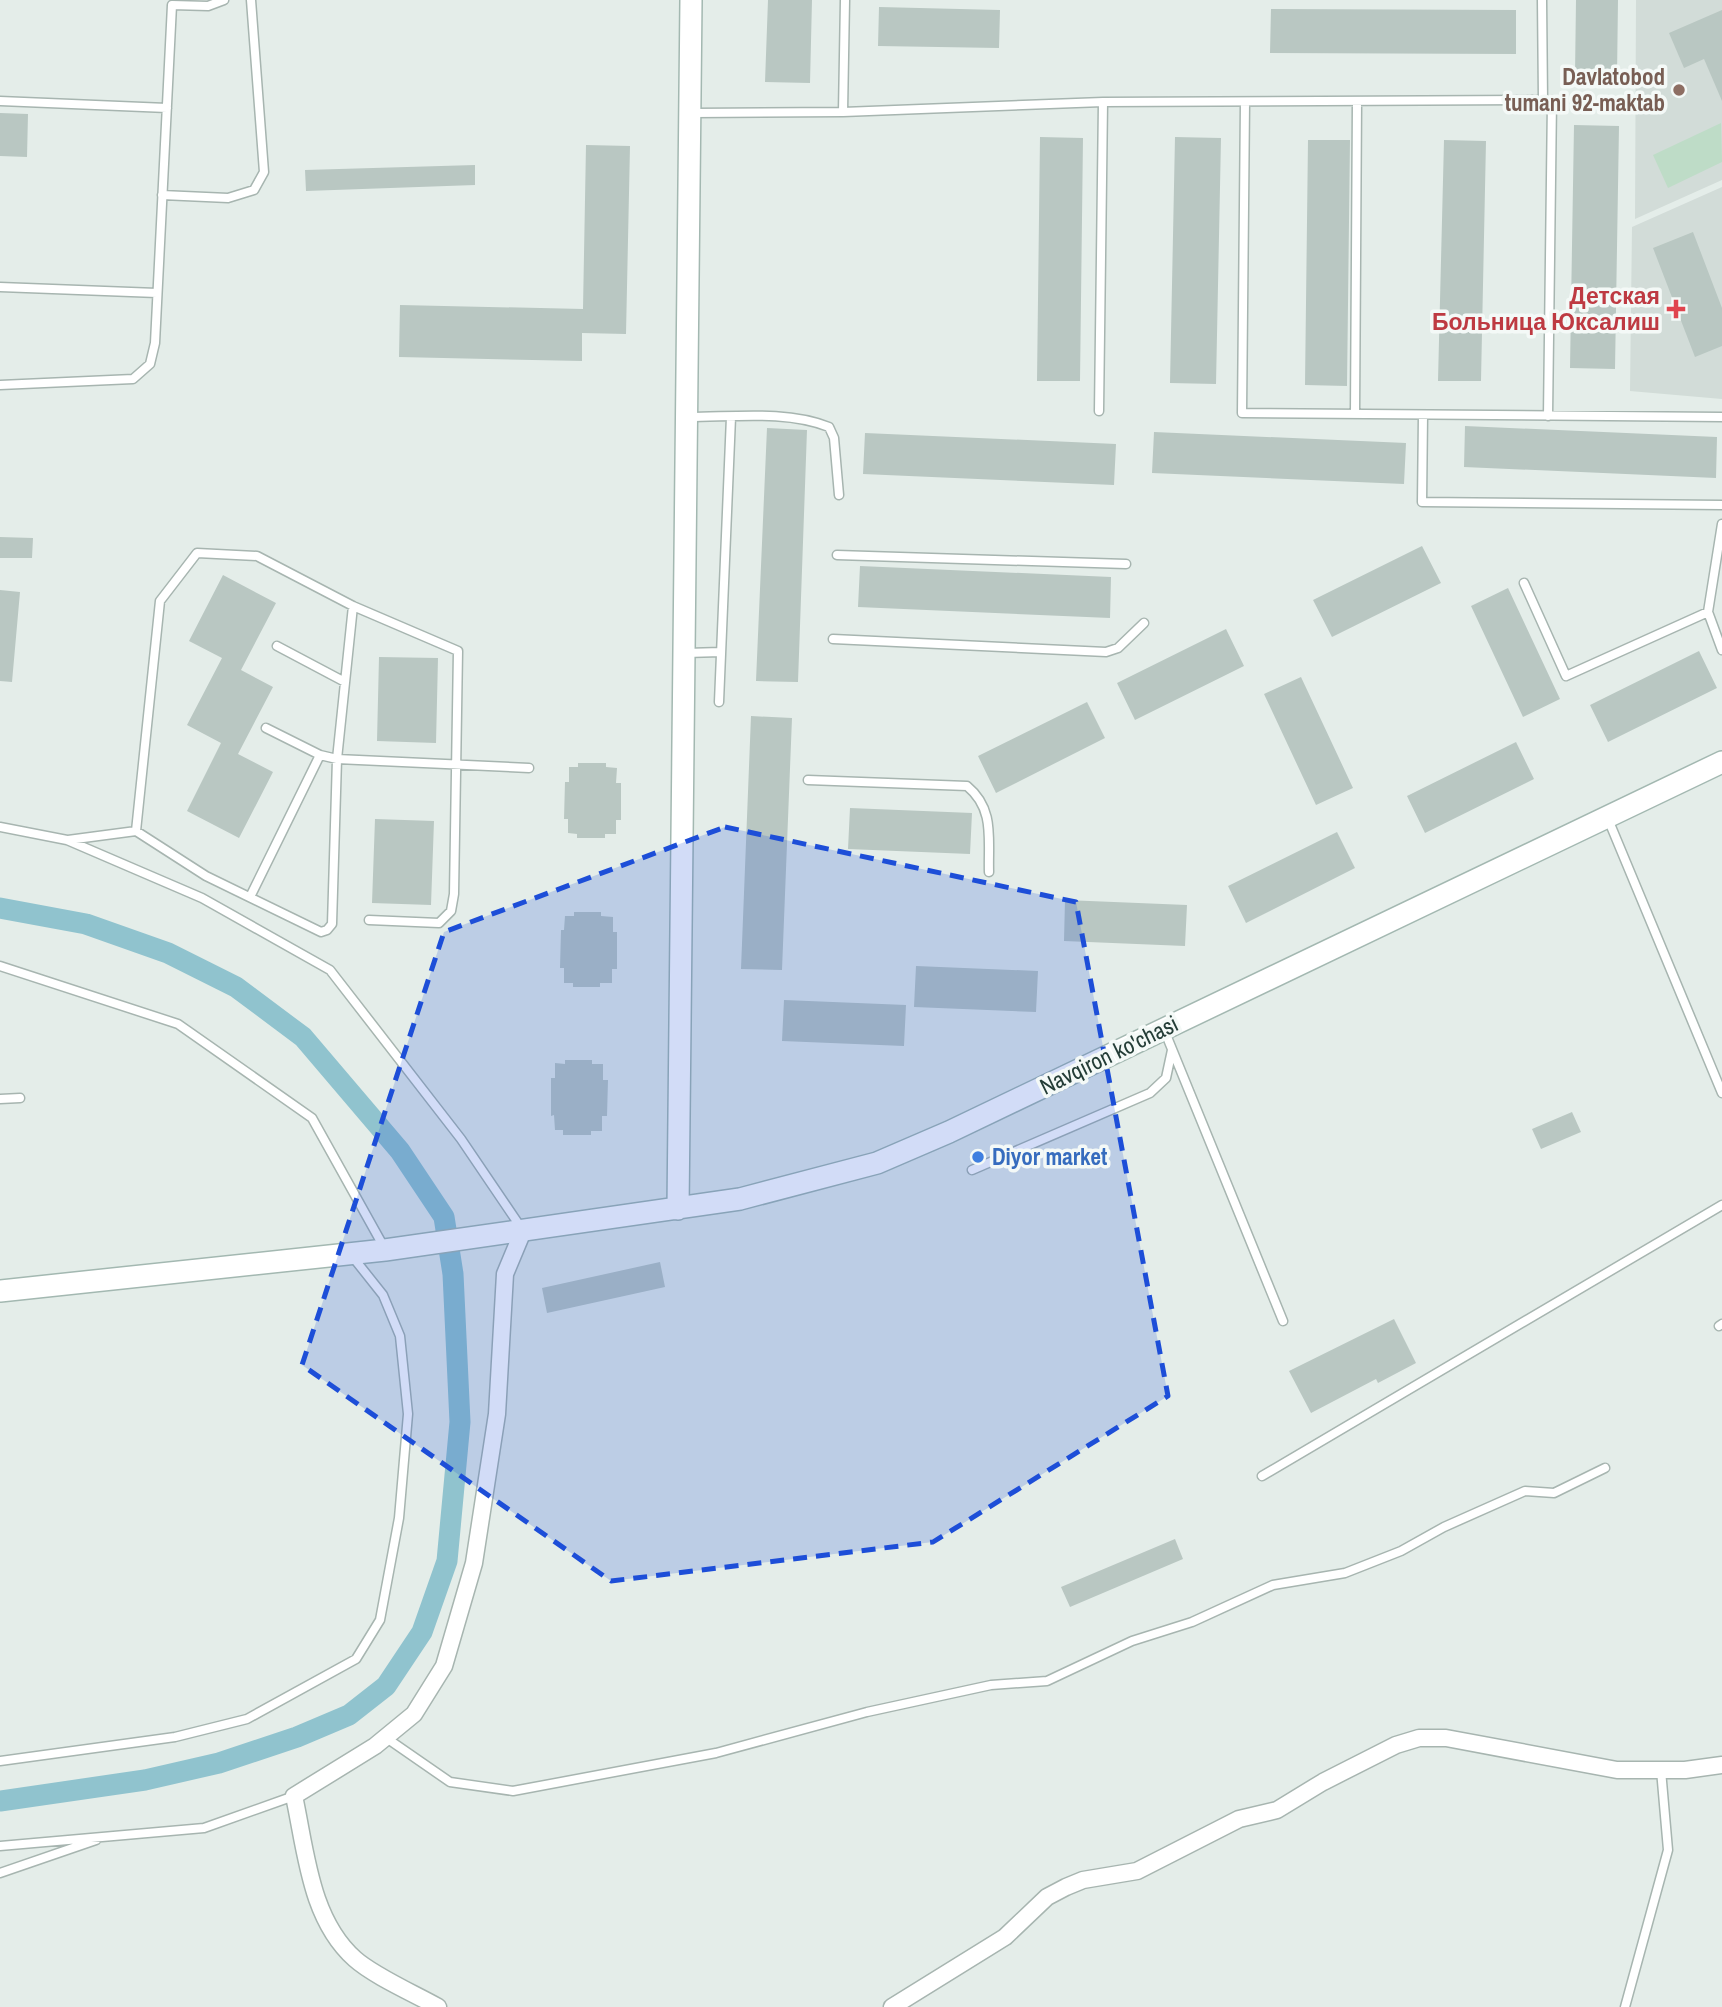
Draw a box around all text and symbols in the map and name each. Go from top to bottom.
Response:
place label: Davlatobod tumani 92-maktab [1505,61,1665,118]
marker: Davlatobod tumani 92-maktab [1671,82,1687,98]
place label: Детская Больница Юксалиш [1432,280,1660,337]
marker: Детская Больница Юксалиш [1666,299,1686,319]
street label: Navqiron ko'chasi [1034,1008,1183,1101]
place label: Diyor market [992,1141,1107,1172]
marker: Diyor market [970,1149,986,1165]

